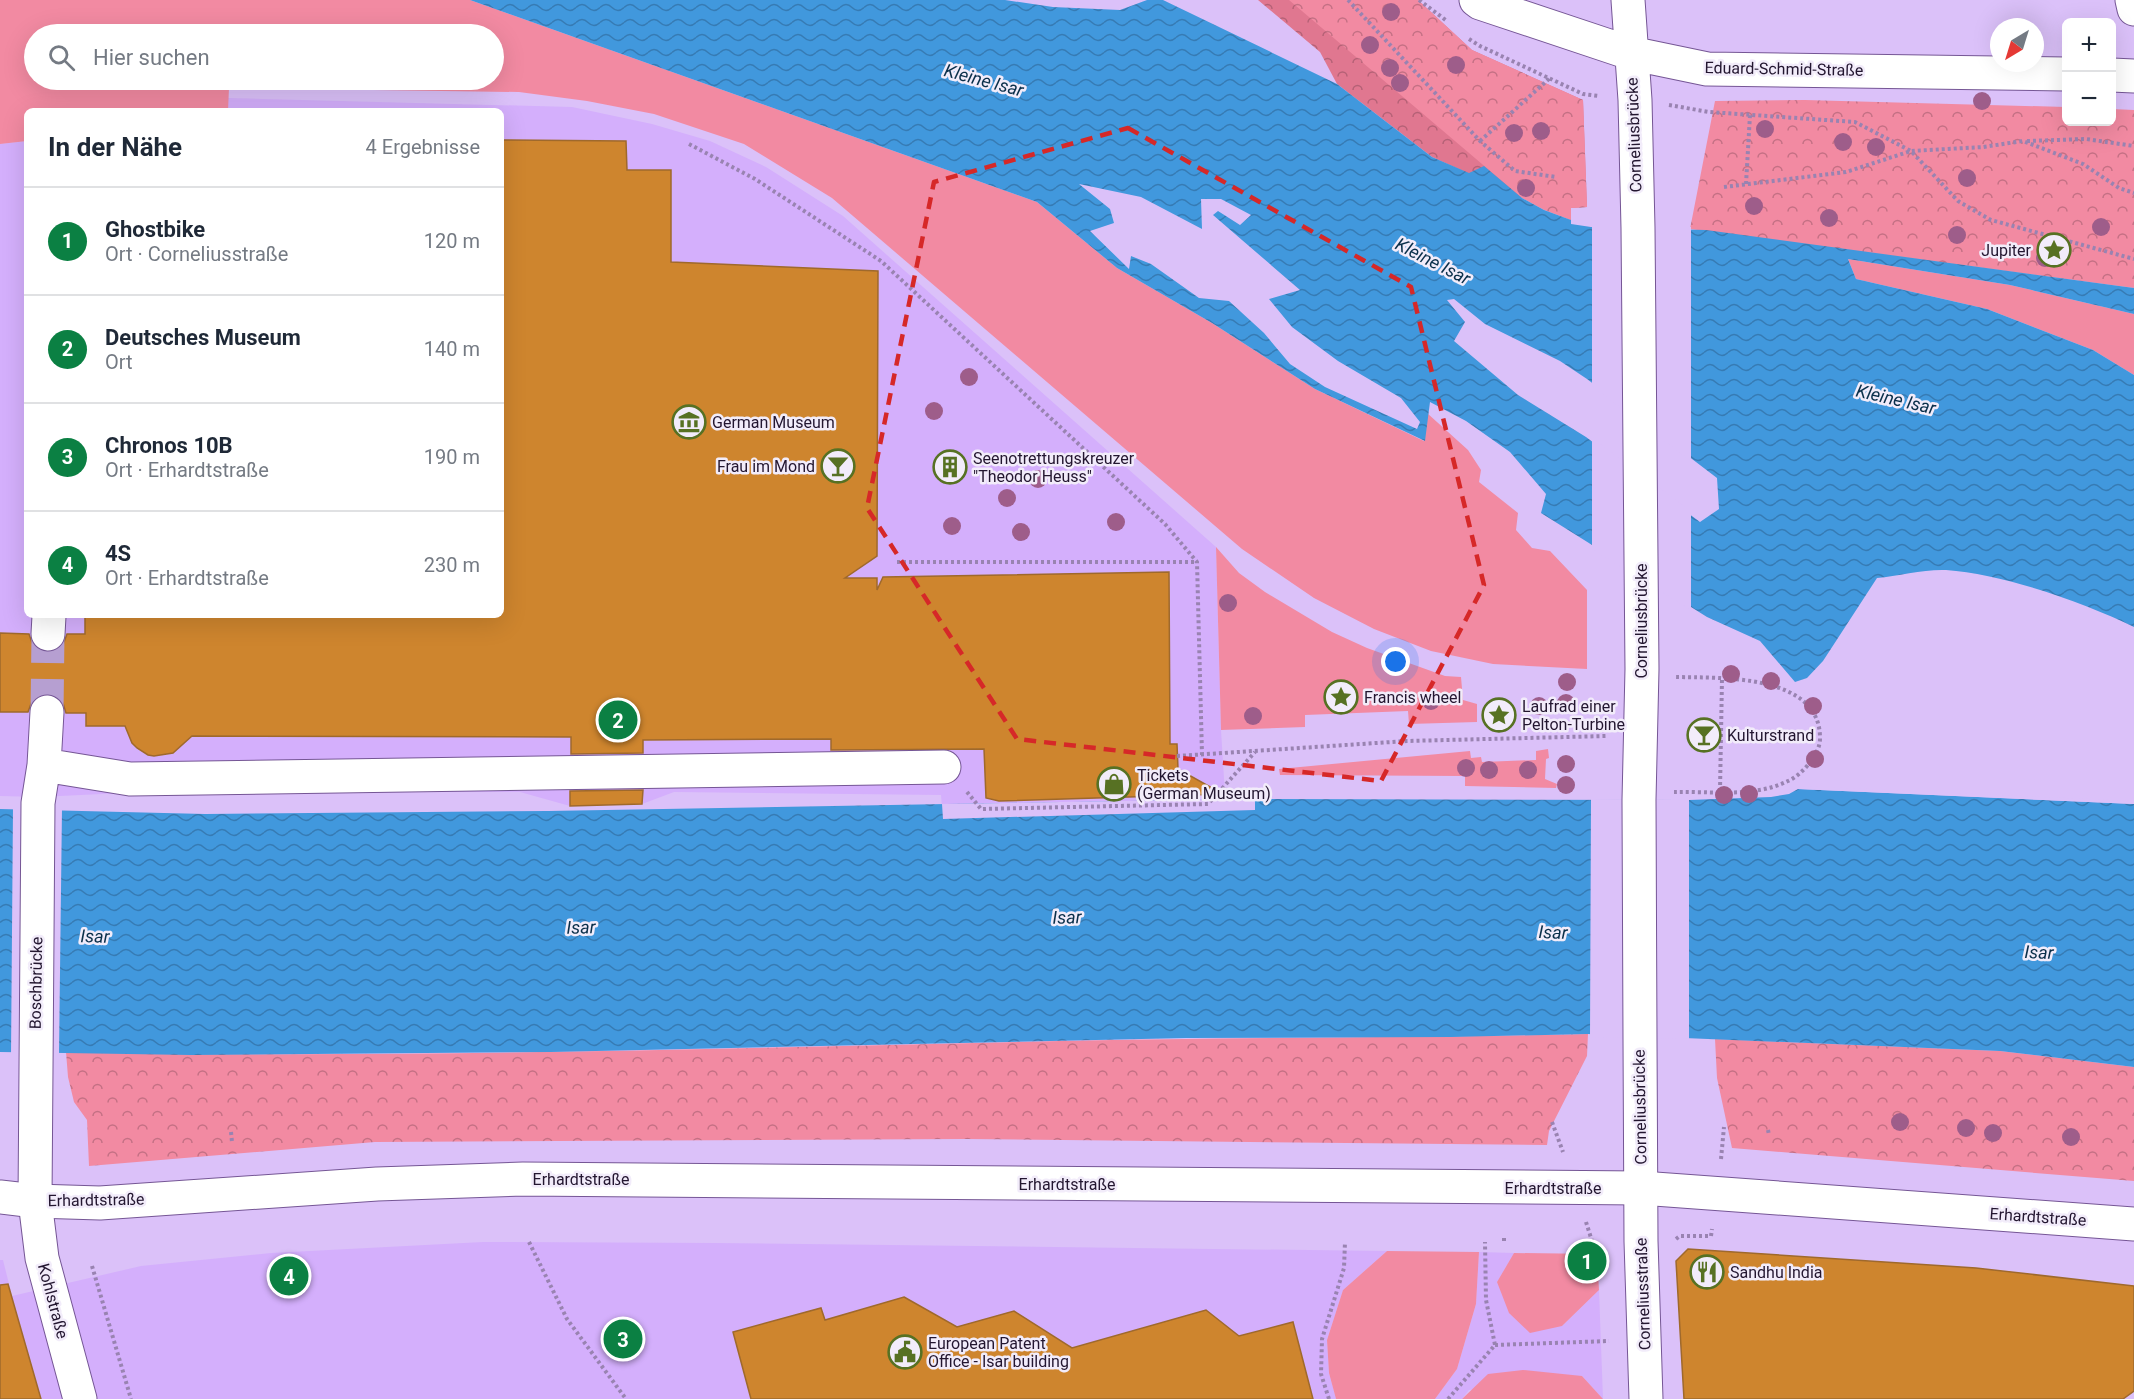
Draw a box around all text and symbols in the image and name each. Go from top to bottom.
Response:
north arrow [1990,18,2044,72]
map controls [2062,18,2116,126]
button: + [2062,18,2116,72]
search box [24,24,504,90]
icon: search [45,41,78,74]
text: Hier suchen [93,45,210,70]
street label: Eduard-Schmid-Straße [1704,58,1864,80]
water label: Kleine Isar [942,59,1027,101]
button: − [2062,72,2116,126]
street label: Corneliusbrücke [1622,77,1646,193]
text: In der Nähe [48,132,182,162]
text: 4 Ergebnisse [366,135,480,159]
text: Ghostbike [105,217,205,242]
text: 1 [62,229,73,253]
text: 120 m [424,229,480,253]
place icon: Jupiter [2036,232,2072,268]
water label: Kleine Isar [1392,233,1475,289]
place label: Jupiter [1981,241,2032,260]
text: Ort · Corneliusstraße [105,242,288,266]
text: Deutsches Museum [105,325,301,350]
text: 2 [62,337,73,361]
text: 140 m [424,337,480,361]
text: Ort [105,350,133,374]
water label: Kleine Isar [1854,380,1939,419]
museum icon: German Museum [671,404,707,440]
place label: German Museum [712,413,835,432]
text: Chronos 10B [105,433,233,458]
text: 3 [62,445,73,469]
text: 190 m [424,445,480,469]
bar icon: Frau im Mond [820,448,856,484]
building icon: Seenotrettungskreuzer "Theodor Heuss" [932,449,968,485]
place label: Seenotrettungskreuzer "Theodor Heuss" [973,449,1135,486]
place label: Frau im Mond [717,457,815,476]
text: Ort · Erhardtstraße [105,458,269,482]
text: 4S [105,541,131,566]
text: 4 [62,553,73,577]
text: 230 m [424,553,480,577]
street label: Corneliusbrücke [1632,563,1651,679]
text: Ort · Erhardtstraße [105,566,269,590]
your location [1381,647,1410,676]
place icon: Francis wheel [1323,679,1359,715]
place label: Francis wheel [1364,688,1461,707]
place icon: Laufrad einer Pelton-Turbine [1481,697,1517,733]
place label: Laufrad einer Pelton-Turbine [1522,697,1625,734]
pin: 2 [598,698,638,742]
bar icon: Kulturstrand [1686,717,1722,753]
place label: Kulturstrand [1727,726,1814,745]
shop icon: Tickets (German Museum) [1096,766,1132,802]
place label: Tickets (German Museum) [1137,766,1271,803]
water label: Isar [1052,906,1083,928]
water label: Isar [566,916,597,938]
water label: Isar [1538,921,1569,943]
water label: Isar [80,925,111,947]
street label: Boschbrücke [26,937,46,1029]
water label: Isar [2024,941,2055,963]
street label: Corneliusbrücke [1629,1049,1651,1165]
street label: Erhardtstraße [533,1170,629,1189]
street label: Erhardtstraße [1019,1175,1115,1194]
street label: Erhardtstraße [1505,1179,1601,1198]
street label: Erhardtstraße [47,1190,145,1210]
street label: Erhardtstraße [1989,1204,2087,1230]
street label: Corneliusstraße [1632,1237,1654,1351]
pin: 1 [1568,1238,1606,1284]
pin: 4 [270,1254,308,1298]
restaurant icon: Sandhu India [1689,1254,1725,1290]
street label: Kohlstraße [34,1261,72,1341]
place label: Sandhu India [1730,1263,1822,1282]
pin: 3 [604,1316,642,1362]
public building icon: European Patent Office - Isar building [887,1334,923,1370]
place label: European Patent Office - Isar building [928,1334,1069,1371]

